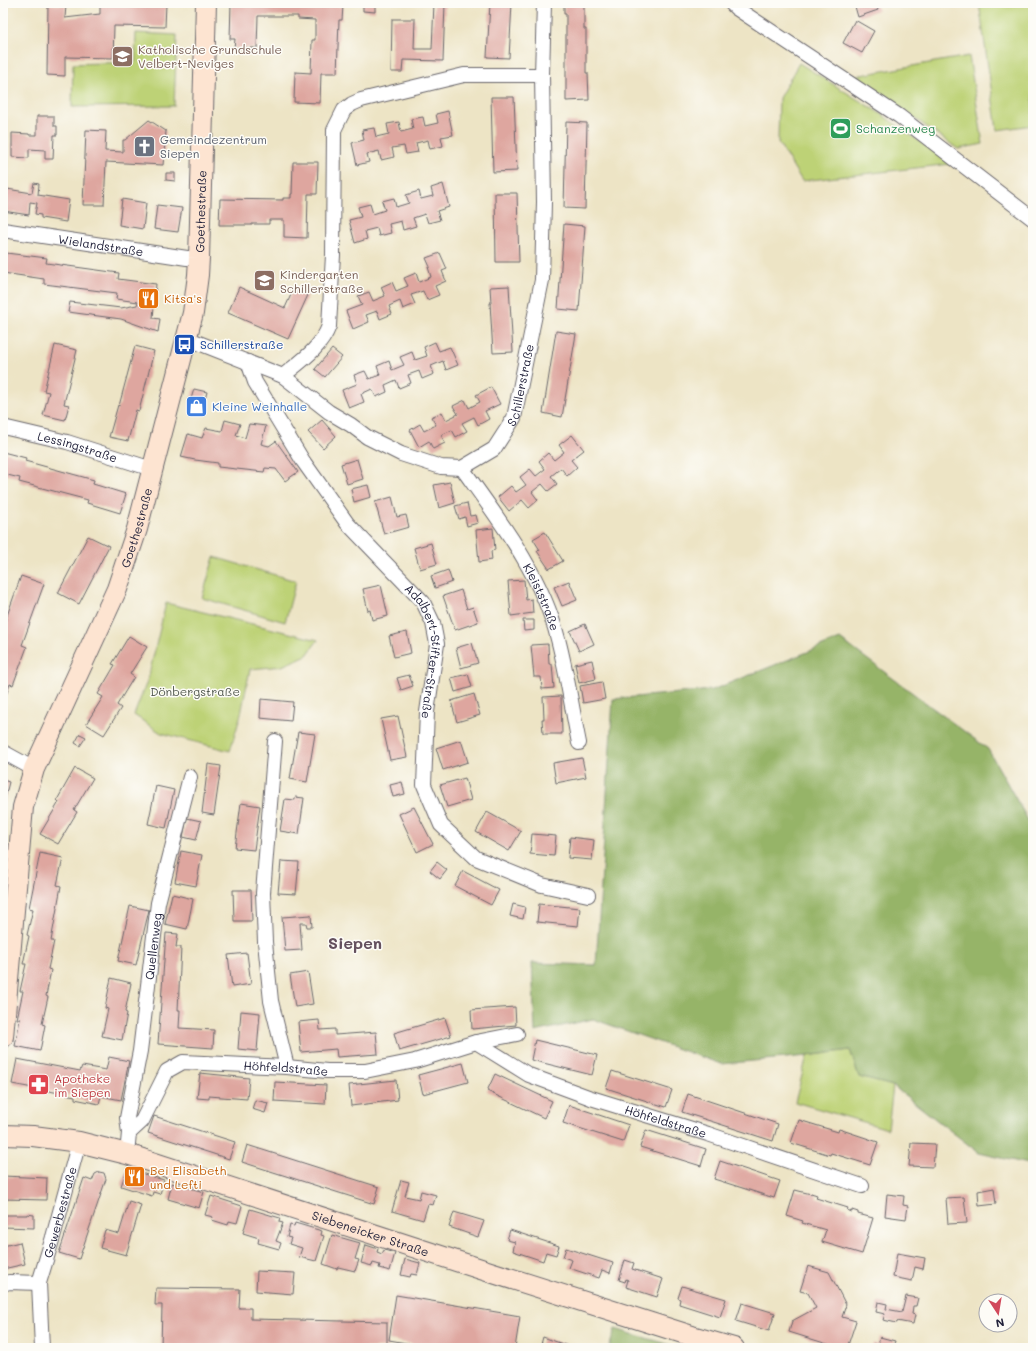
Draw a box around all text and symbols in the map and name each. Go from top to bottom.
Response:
place label: Katholische Grundschule Velbert-Neviges [138,41,282,71]
school or university icon: Katholische Grundschule Velbert-Neviges [110,43,136,69]
sports icon: Schanzenweg [827,115,853,141]
place label: Schanzenweg [856,120,935,136]
place label: Gemeindezentrum Siepen [160,131,267,161]
church icon: Gemeindezentrum Siepen [131,133,157,159]
street label: Goethestraße [191,170,209,253]
street label: Wielandstraße [57,231,145,259]
place label: Kindergarten Schillerstraße [280,266,363,296]
school or university icon: Kindergarten Schillerstraße [252,268,278,294]
restaurant icon: Kitsa's [135,285,161,311]
place label: Kitsa's [164,290,202,306]
bus stop icon: Schillerstraße [171,331,197,357]
place label: Schillerstraße [200,336,283,352]
street label: Schillerstraße [503,343,537,429]
shop icon: Kleine Weinhalle [183,393,209,419]
place label: Kleine Weinhalle [212,398,307,414]
street label: Lessingstraße [36,427,119,466]
street label: Goethestraße [117,486,155,570]
street label: Kleiststraße [520,560,563,632]
street label: Adalbert-Stifter-Straße [402,580,445,719]
park label: Dönbergstraße [150,683,240,699]
street label: Quellenweg [141,912,165,981]
district label: Siepen [328,932,382,953]
street label: Höhfeldstraße [243,1057,329,1079]
place label: Apotheke im Siepen [54,1070,110,1100]
pharmacy icon: Apotheke im Siepen [25,1072,51,1098]
street label: Höhfeldstraße [623,1101,709,1141]
place label: Bei Elisabeth und Lefti [150,1162,227,1192]
restaurant icon: Bei Elisabeth und Lefti [121,1164,147,1190]
street label: Gewerbestraße [39,1165,80,1260]
street label: Siebeneicker Straße [310,1207,431,1260]
north arrow [978,1293,1018,1333]
text: N [995,1315,1006,1331]

